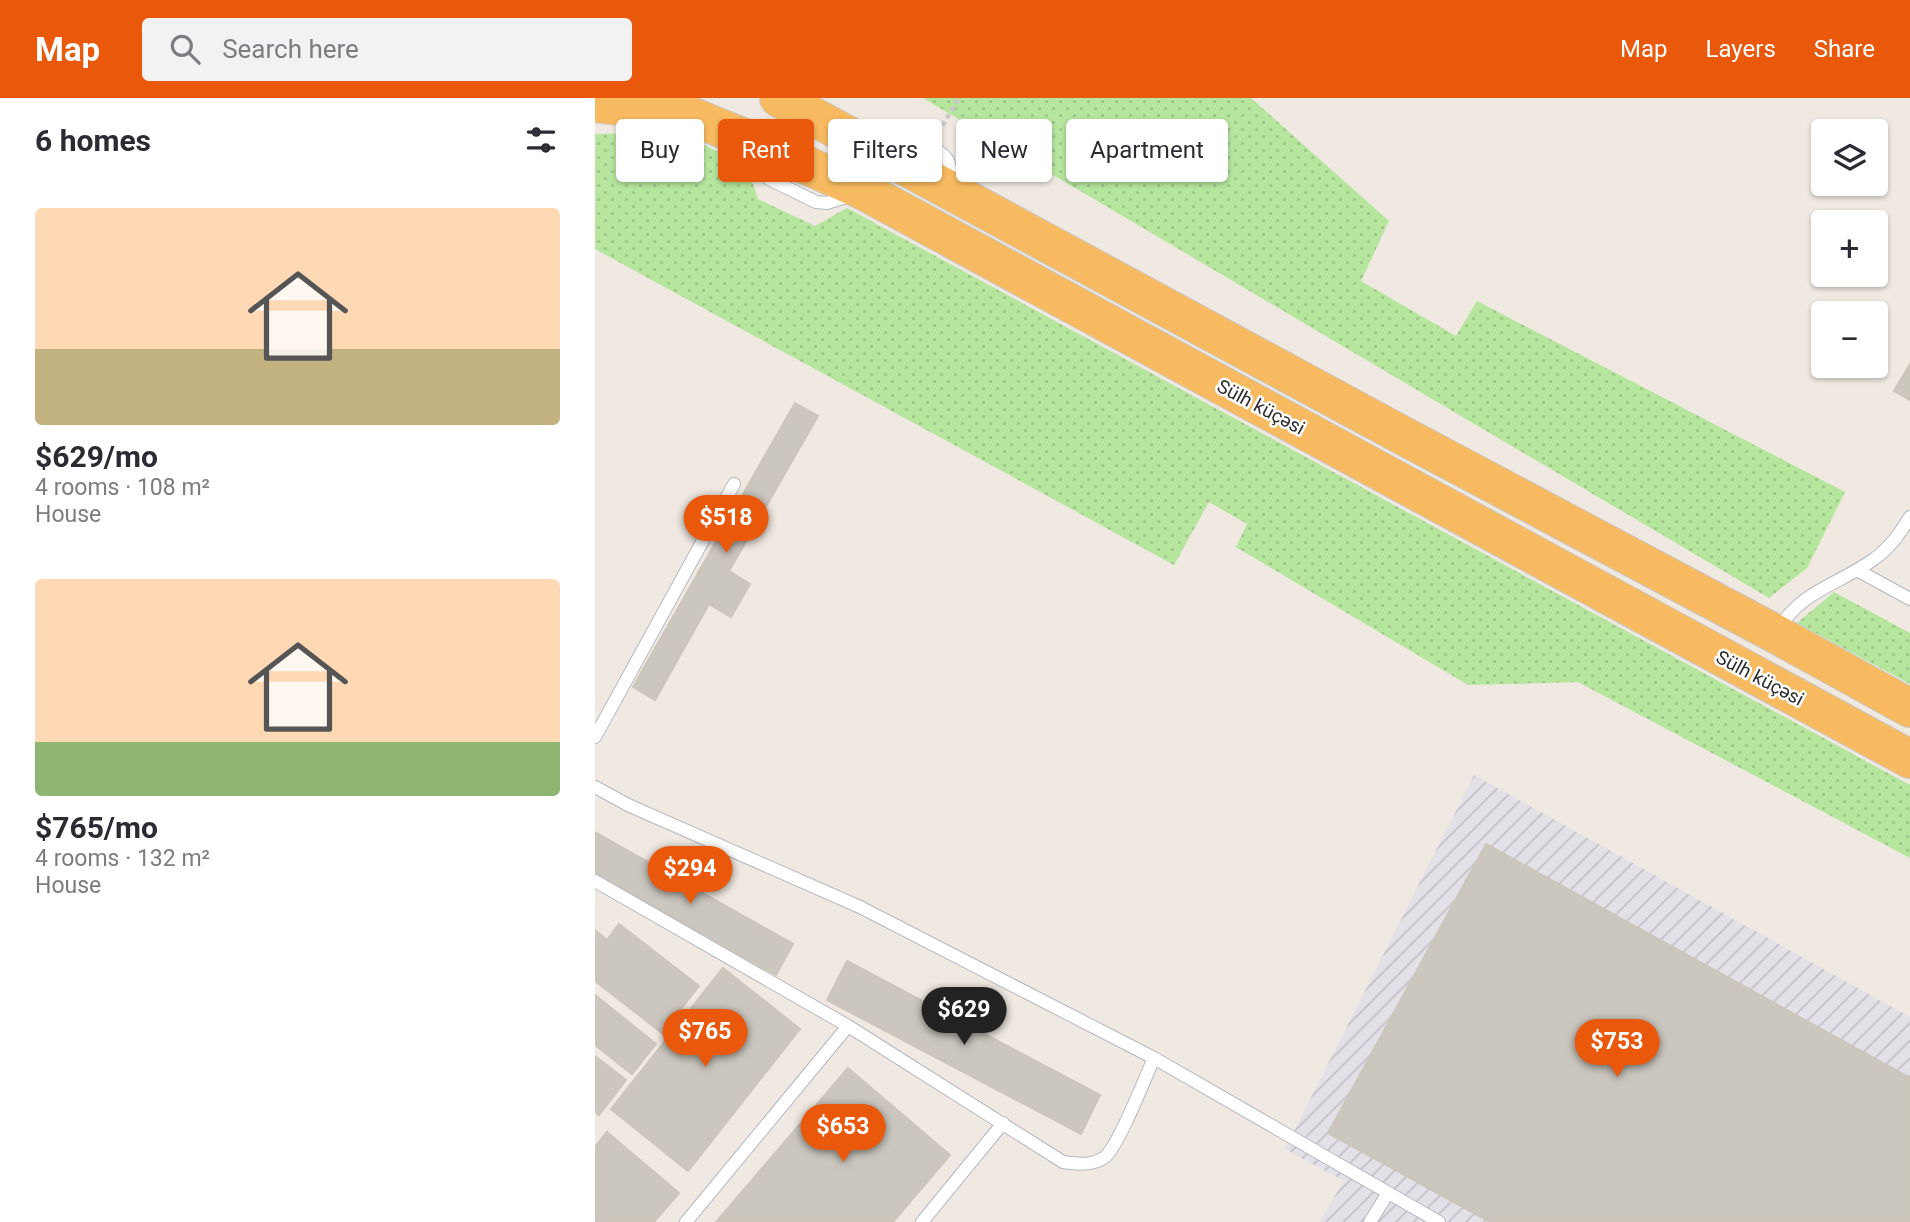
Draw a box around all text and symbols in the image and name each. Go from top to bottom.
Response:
search box [142,18,632,81]
text: Map [35,30,100,69]
icon: search [166,30,204,68]
text: Search here [222,34,359,64]
text: Map [1620,35,1668,63]
text: Layers [1706,35,1776,63]
text: Share [1814,35,1875,63]
chip: Buy [616,119,704,182]
chip: Rent [718,119,814,182]
chip: Filters [828,119,942,182]
chip: New [956,119,1052,182]
chip: Apartment [1066,119,1228,182]
map controls [1811,119,1888,378]
button: layers [1811,119,1888,196]
icon: filters [522,121,560,159]
text: 6 homes [35,123,151,158]
button: + [1811,210,1888,287]
icon: home [235,253,361,379]
button: − [1811,301,1888,378]
street label: Sülh küçəsi [1213,374,1309,440]
text: $629/mo [35,439,158,474]
text: 4 rooms · 108 m² [35,474,210,501]
pin: $518 [685,496,767,555]
text: House [35,501,101,528]
text: $518 [700,504,752,531]
icon: home [235,624,361,750]
street label: Sülh küçəsi [1712,645,1808,711]
text: $765/mo [35,810,158,845]
text: 4 rooms · 132 m² [35,845,210,872]
pin: $294 [649,846,731,906]
text: $294 [664,855,716,882]
text: House [35,872,101,899]
pin: $629 [923,988,1005,1047]
text: $629 [938,996,990,1023]
pin: $765 [664,1010,746,1069]
text: $765 [679,1018,731,1045]
pin: $753 [1576,1020,1658,1079]
text: $753 [1591,1028,1643,1055]
pin: $653 [802,1104,884,1164]
text: $653 [817,1113,869,1140]

